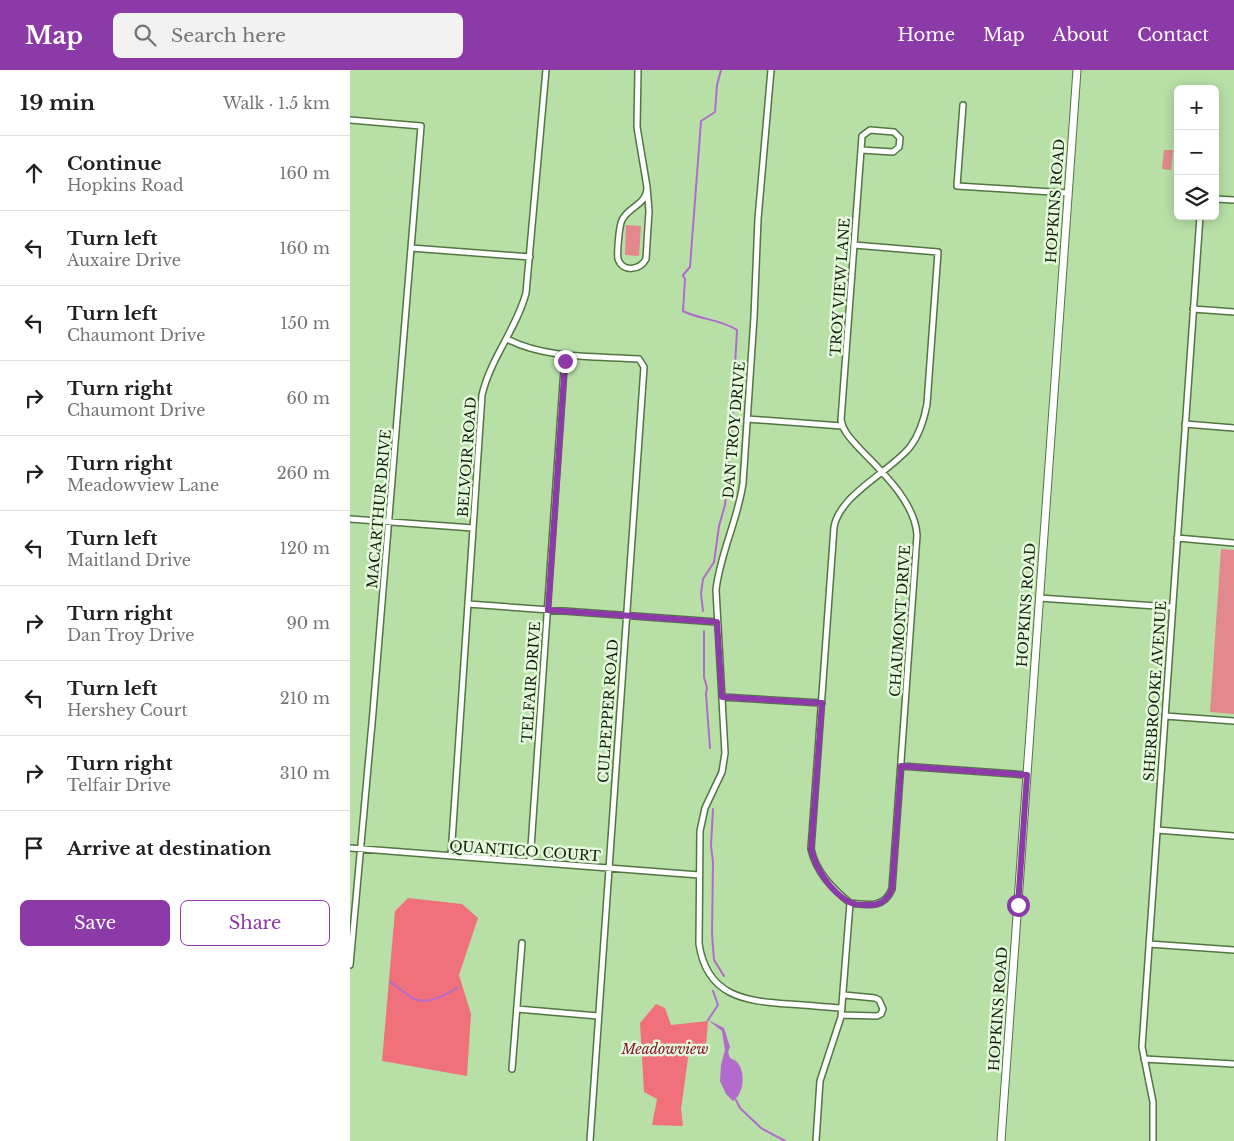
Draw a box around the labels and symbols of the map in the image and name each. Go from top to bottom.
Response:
street label: HOPKINS ROAD [1042,138,1068,264]
street label: TROY VIEW LANE [826,217,854,357]
route end [554,350,577,373]
street label: DAN TROY DRIVE [719,361,749,499]
street label: BELVOIR ROAD [454,396,480,518]
street label: MACARTHUR DRIVE [363,429,395,589]
street label: HOPKINS ROAD [1013,542,1039,668]
street label: CHAUMONT DRIVE [886,544,914,698]
street label: SHERBROOKE AVENUE [1140,600,1170,782]
street label: TELFAIR DRIVE [518,621,544,743]
street label: CULPEPPER ROAD [594,639,622,783]
street label: QUANTICO COURT [449,837,601,865]
route start [1007,894,1030,917]
street label: HOPKINS ROAD [985,946,1011,1072]
park label: Meadowview [621,1040,708,1058]

